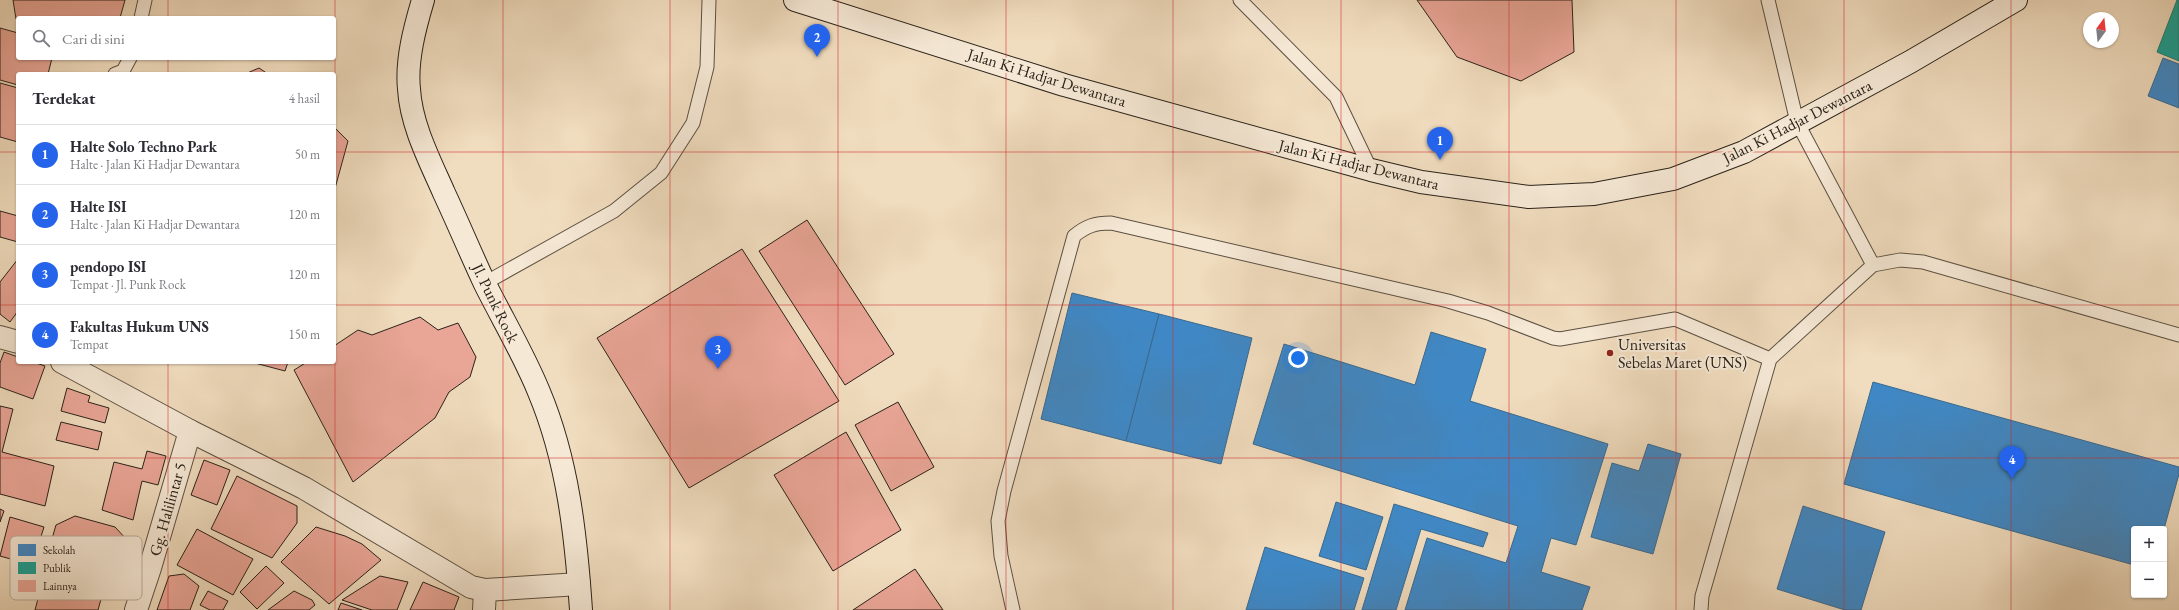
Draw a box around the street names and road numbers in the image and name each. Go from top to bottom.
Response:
street label: Jalan Ki Hadjar Dewantara [963,43,1129,112]
street label: Jalan Ki Hadjar Dewantara [1717,74,1876,169]
street label: Jalan Ki Hadjar Dewantara [1274,134,1442,195]
street label: Jl. Punk Rock [466,258,524,347]
street label: Gg. Halilintar 5 [144,460,191,558]

